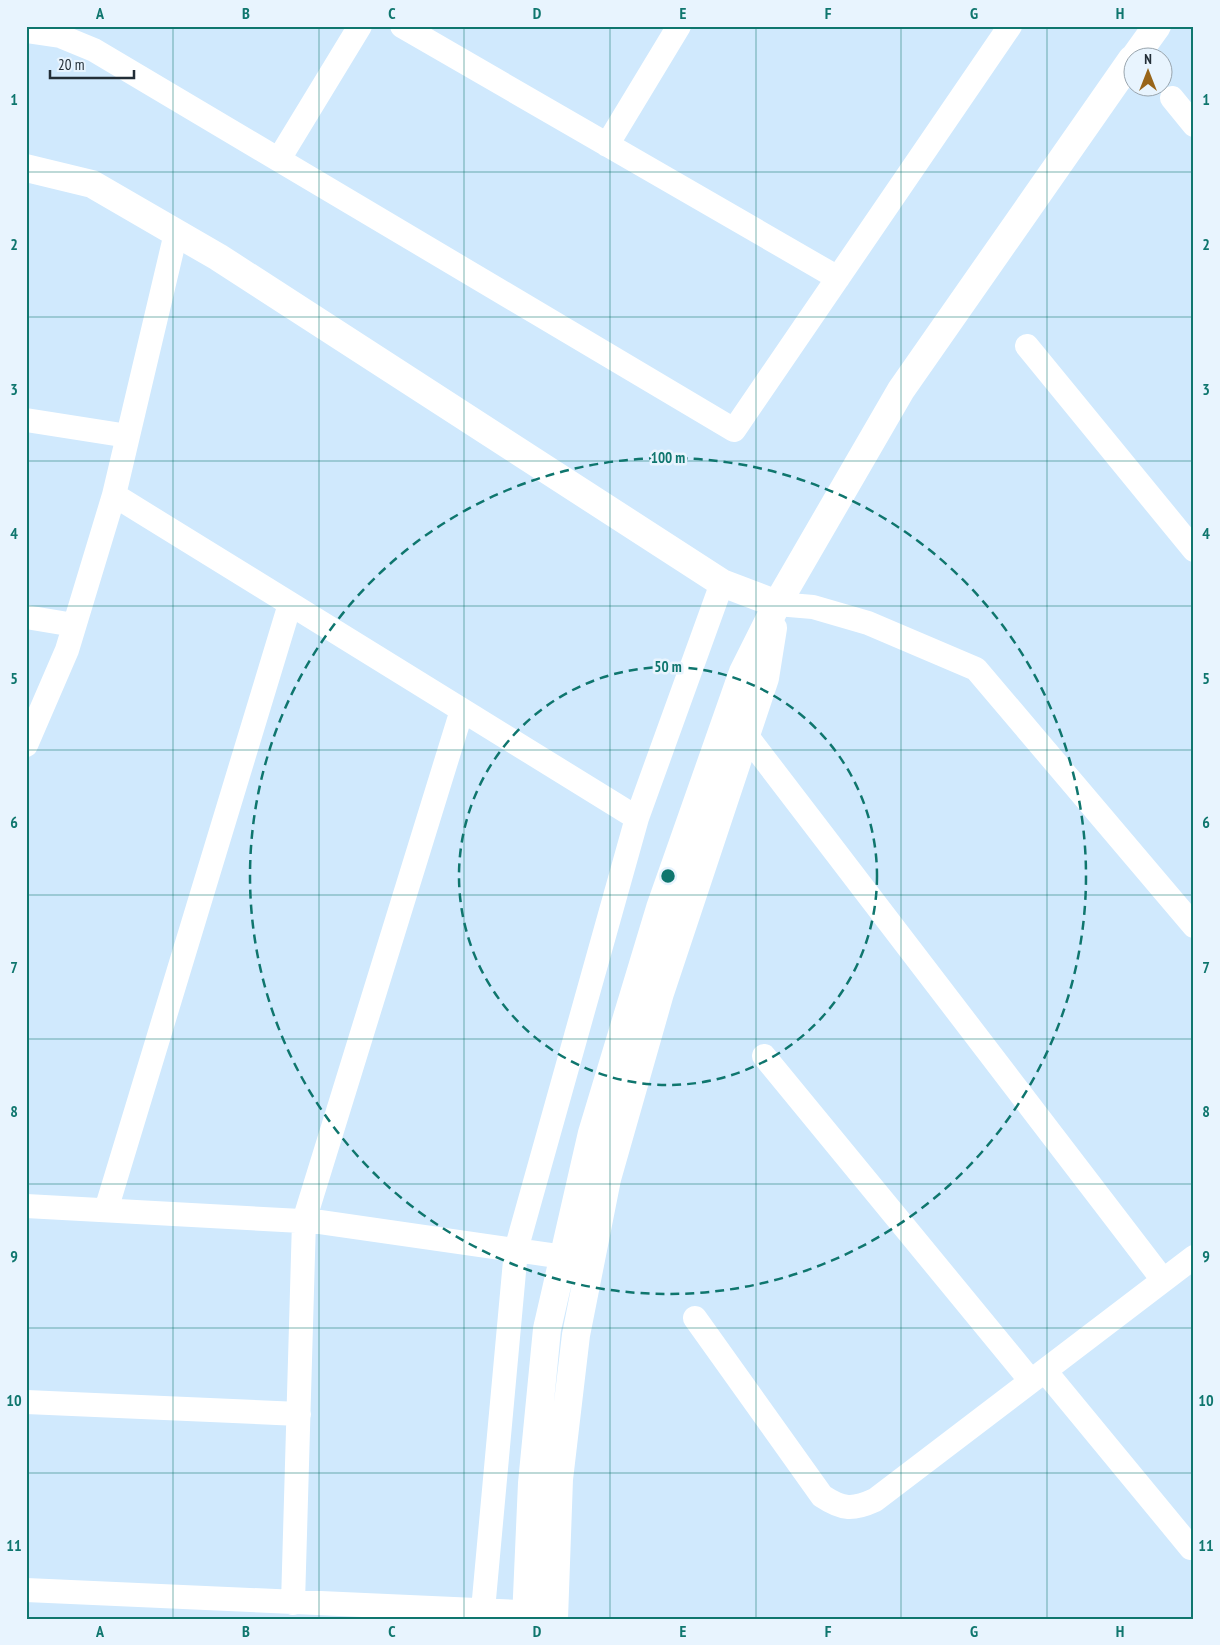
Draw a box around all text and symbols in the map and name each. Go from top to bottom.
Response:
text: A [95,3,105,23]
text: B [242,3,250,23]
text: C [388,3,396,23]
text: D [533,3,542,23]
text: E [680,3,687,23]
text: F [825,3,832,23]
text: G [970,3,978,23]
text: H [1116,3,1124,23]
scale bar [50,48,134,80]
north arrow [1122,48,1172,98]
text: N [1144,50,1152,68]
text: 20 m [58,55,84,74]
text: 1 [10,89,18,109]
text: 1 [1202,89,1210,109]
text: 2 [10,234,18,254]
text: 2 [1202,234,1210,254]
text: 3 [10,379,18,399]
text: 3 [1202,379,1210,399]
text: 100 m [651,448,685,467]
text: 4 [10,523,18,543]
text: 4 [1202,523,1210,543]
text: 50 m [654,657,682,676]
text: 5 [10,668,18,688]
text: 5 [1202,668,1210,688]
text: 6 [10,812,18,832]
text: 6 [1202,812,1210,832]
centre of rings [659,867,677,885]
text: 7 [10,957,18,977]
text: 7 [1202,957,1210,977]
text: 8 [10,1101,18,1121]
text: 8 [1202,1101,1210,1121]
text: 9 [10,1246,18,1266]
text: 9 [1202,1246,1210,1266]
text: 10 [6,1390,22,1410]
text: 10 [1198,1390,1214,1410]
text: 11 [6,1535,22,1555]
text: 11 [1198,1535,1214,1555]
text: A [95,1621,105,1641]
text: B [242,1621,250,1641]
text: C [388,1621,396,1641]
text: D [533,1621,542,1641]
text: E [680,1621,687,1641]
text: F [825,1621,832,1641]
text: G [970,1621,978,1641]
text: H [1116,1621,1124,1641]

